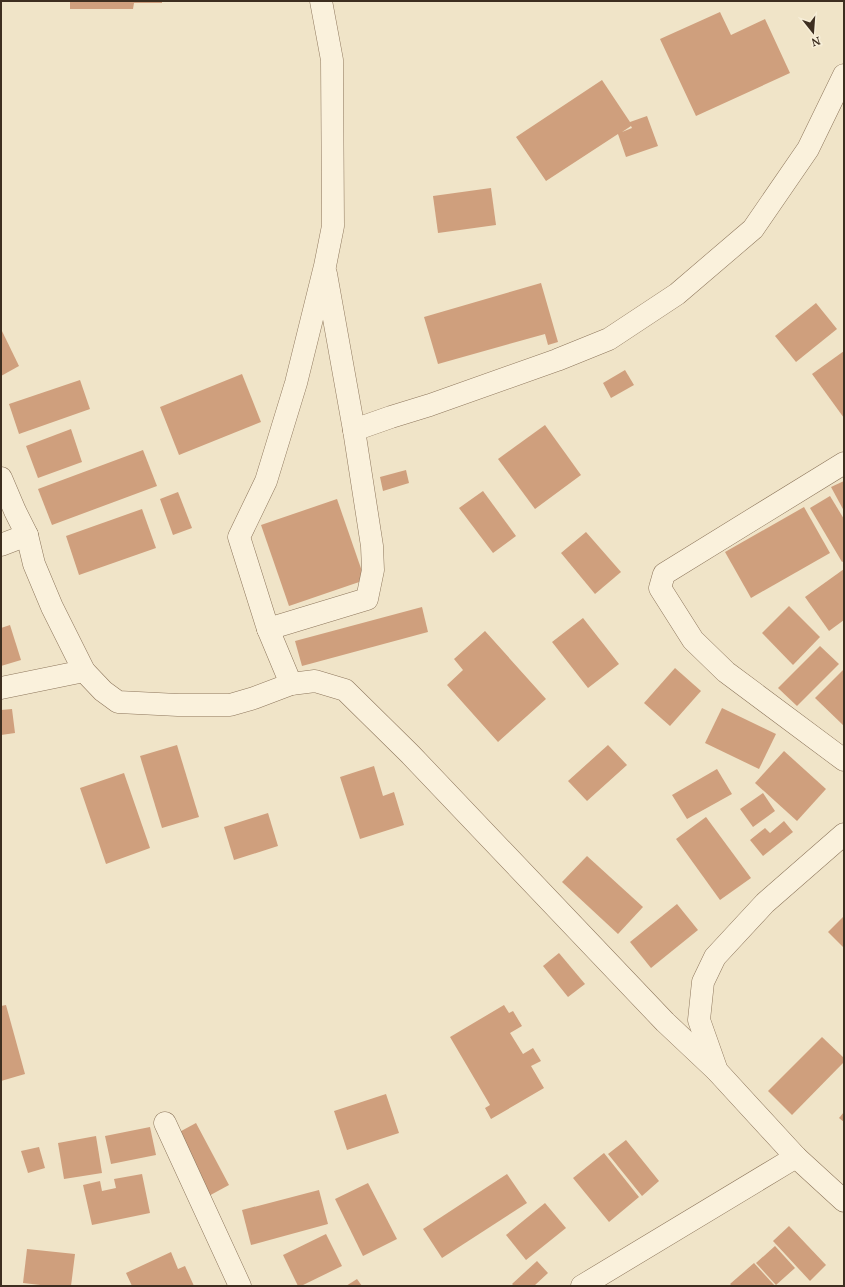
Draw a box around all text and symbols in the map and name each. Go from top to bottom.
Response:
north arrow [793,12,833,52]
text: N [809,34,822,51]

